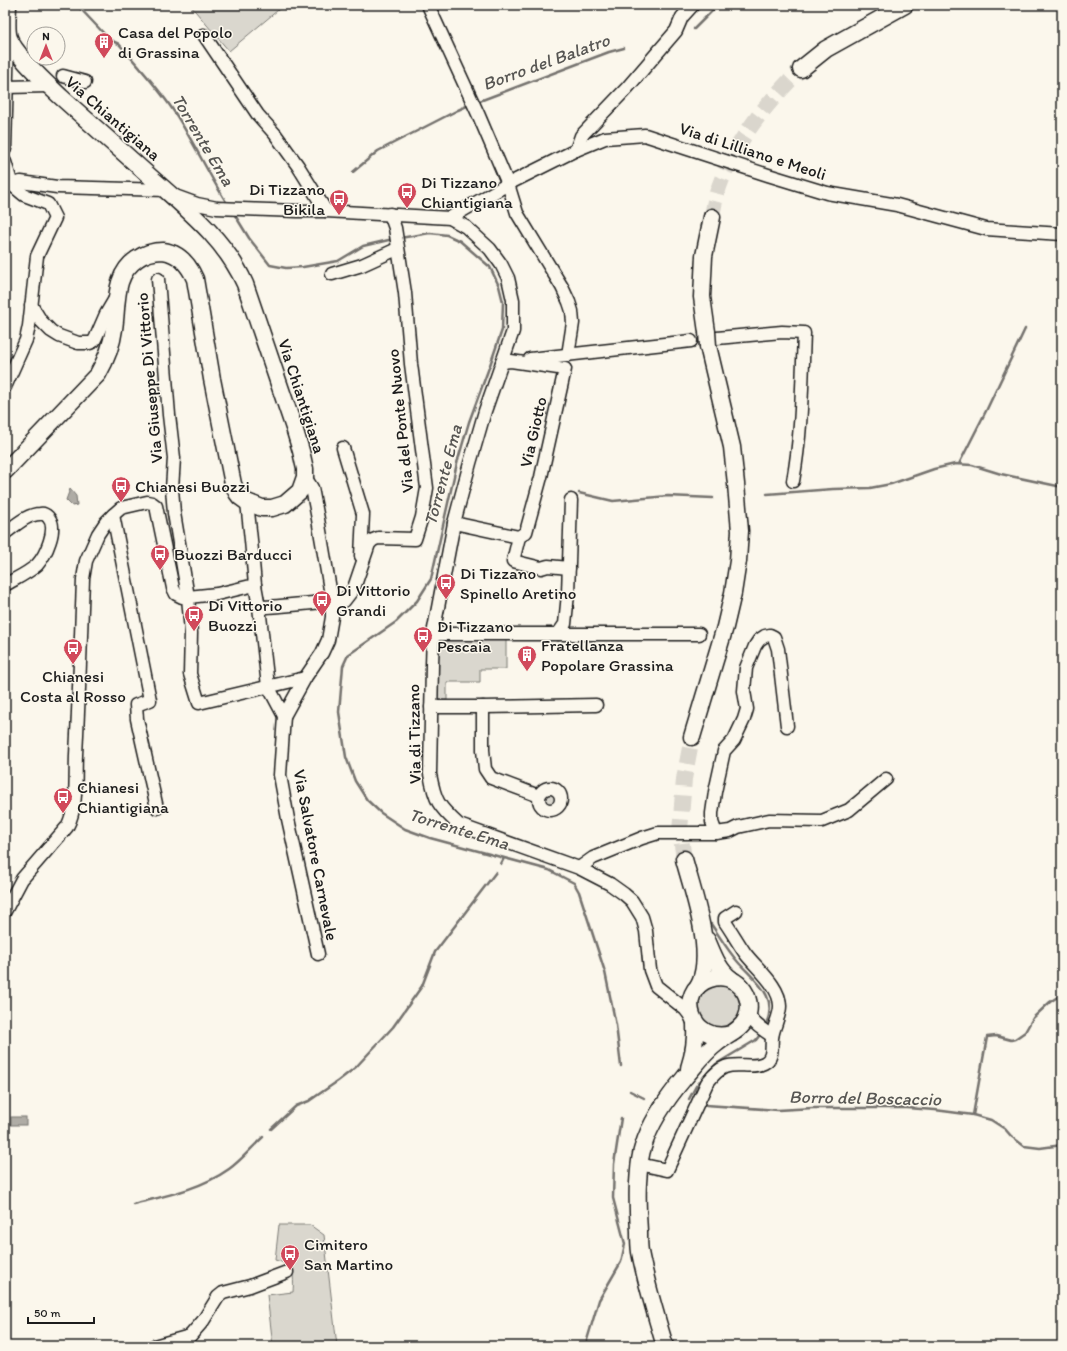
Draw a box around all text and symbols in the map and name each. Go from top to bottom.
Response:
place label: Casa del Popolo di Grassina [118,22,232,62]
north arrow [26,26,66,66]
water label: Borro del Balatro [479,29,613,95]
text: N [42,30,50,43]
building icon: Casa del Popolo di Grassina [93,31,115,59]
street label: Via Chiantigiana [62,71,164,165]
water label: Torrente Ema [167,90,239,191]
street label: Via di Lilliano e Meoli [677,118,829,184]
place label: Di Tizzano Chiantigiana [421,172,513,212]
place label: Di Tizzano Bikila [249,179,325,219]
bus stop icon: Di Tizzano Chiantigiana [396,181,418,209]
bus stop icon: Di Tizzano Bikila [328,188,350,216]
street label: Via Giuseppe Di Vittorio [132,292,166,464]
street label: Via Chiantigiana [274,336,330,456]
street label: Via del Ponte Nuovo [382,348,418,494]
street label: Via Giotto [515,395,551,469]
water label: Torrente Ema [419,422,467,528]
bus stop icon: Chianesi Buozzi [110,475,132,503]
place label: Chianesi Buozzi [135,476,250,496]
bus stop icon: Buozzi Barducci [149,543,171,571]
place label: Buozzi Barducci [174,544,292,564]
place label: Di Tizzano Spinello Aretino [460,563,577,603]
bus stop icon: Di Tizzano Spinello Aretino [435,572,457,600]
place label: Di Vittorio Grandi [336,580,410,620]
bus stop icon: Di Vittorio Grandi [311,589,333,617]
place label: Di Vittorio Buozzi [208,595,282,635]
bus stop icon: Di Vittorio Buozzi [183,604,205,632]
place label: Di Tizzano Pescaia [437,616,513,656]
bus stop icon: Di Tizzano Pescaia [412,625,434,653]
place label: Fratellanza Popolare Grassina [541,635,674,675]
bus stop icon: Chianesi Costa al Rosso [62,637,84,665]
building icon: Fratellanza Popolare Grassina [516,644,538,672]
place label: Chianesi Costa al Rosso [20,666,126,706]
street label: Via di Tizzano [403,684,425,784]
street label: Via Salvatore Carnevale [290,768,342,942]
place label: Chianesi Chiantigiana [77,777,169,817]
bus stop icon: Chianesi Chiantigiana [52,786,74,814]
water label: Torrente Ema [406,803,512,855]
water label: Borro del Boscaccio [789,1086,942,1110]
place label: Cimitero San Martino [304,1234,393,1274]
bus stop icon: Cimitero San Martino [279,1243,301,1271]
scale bar [28,1299,94,1325]
text: 50 m [34,1306,60,1320]

